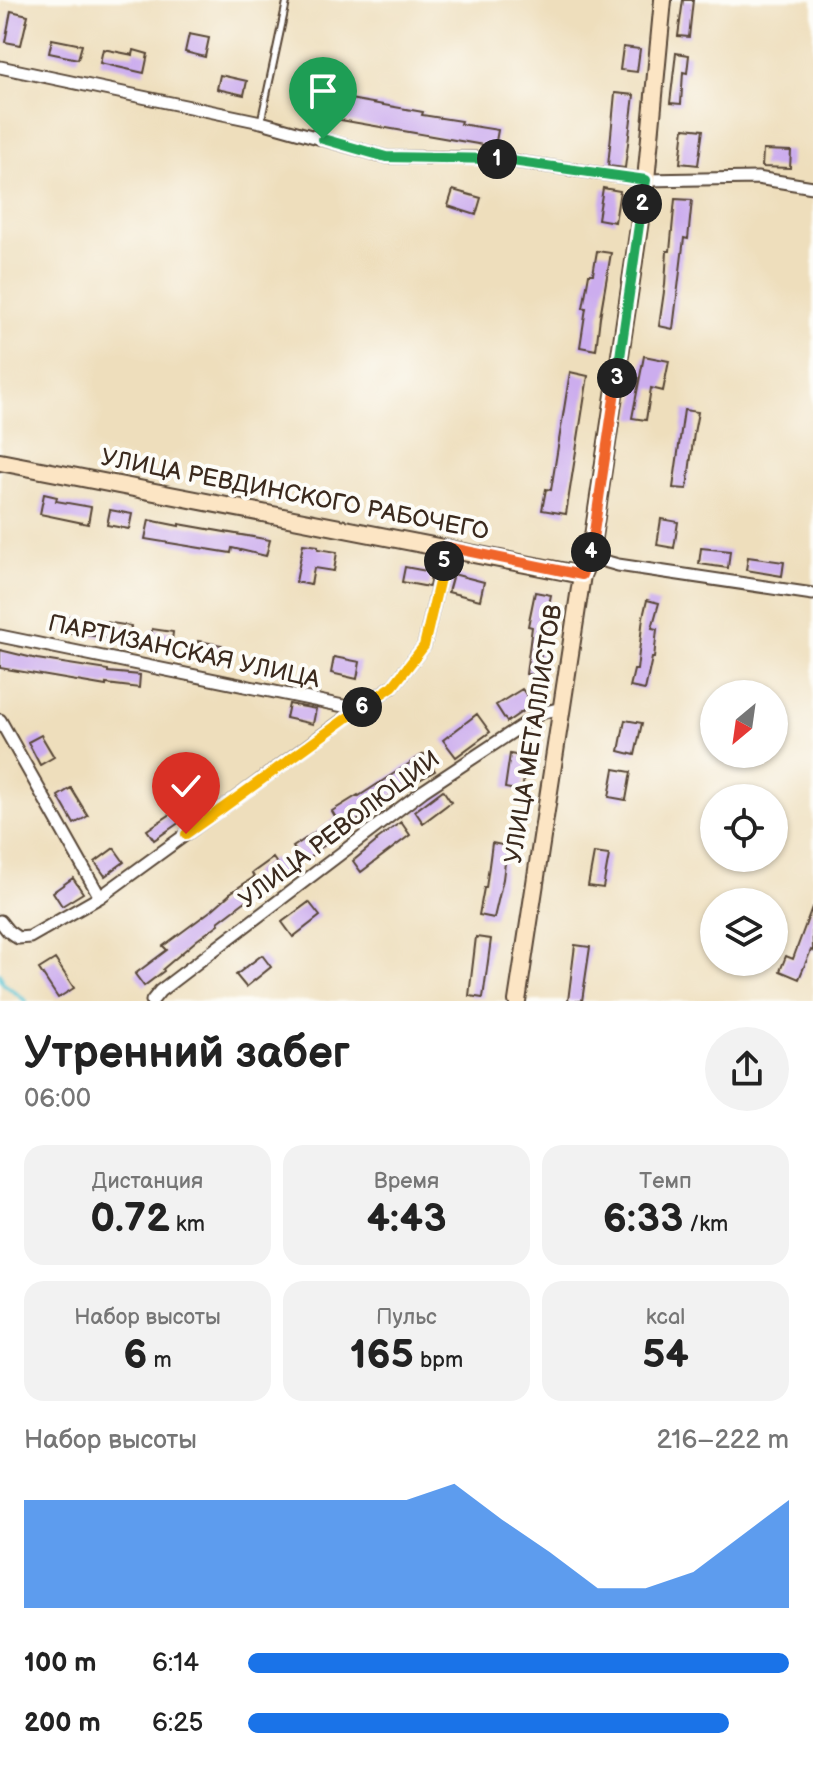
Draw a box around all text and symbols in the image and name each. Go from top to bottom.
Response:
pin [289,57,357,139]
icon: arrive [301,69,345,113]
pin: 1 [477,139,517,179]
text: 1 [492,145,502,172]
pin: 2 [622,184,662,224]
text: 2 [635,190,649,217]
pin: 3 [597,358,637,398]
text: 3 [611,364,623,391]
street label: УЛИЦА РЕВДИНСКОГО РАБОЧЕГО [98,443,491,546]
pin: 4 [571,532,611,572]
text: 4 [585,538,597,565]
pin: 5 [424,541,464,581]
text: 5 [438,547,450,574]
street label: УЛИЦА МЕТАЛЛИСТОВ [499,602,568,866]
street label: ПАРТИЗАНСКАЯ УЛИЦА [45,609,323,695]
north arrow [700,680,788,768]
map controls [700,680,788,976]
pin: 6 [342,687,382,727]
text: 6 [355,693,369,720]
street label: УЛИЦА РЕВОЛЮЦИИ [233,745,445,914]
pin [152,752,220,834]
icon: check [164,764,208,808]
button: locate [700,784,788,872]
button: layers [700,888,788,976]
text: Утренний забег [24,1027,350,1080]
button: share [705,1027,789,1111]
text: 06:00 [24,1084,91,1115]
text: Дистанция [92,1168,203,1195]
text: Время [374,1168,439,1195]
text: Темп [639,1168,692,1195]
text: 0.72 [90,1195,170,1243]
text: 4:43 [366,1195,447,1243]
text: 6:33 [603,1195,683,1243]
text: km [170,1211,205,1238]
text: /km [683,1211,728,1238]
text: Набор высоты [74,1304,221,1331]
text: Пульс [376,1304,437,1331]
text: kcal [646,1304,685,1331]
text: 6 [123,1331,148,1379]
text: 165 [350,1331,414,1379]
text: 54 [642,1331,689,1379]
text: m [148,1347,172,1374]
text: bpm [414,1347,463,1374]
text: Набор высоты [24,1425,197,1456]
text: 216–222 m [656,1425,789,1456]
text: 100 m [24,1648,97,1679]
text: 6:14 [152,1648,199,1679]
text: 200 m [24,1708,101,1739]
text: 6:25 [152,1708,203,1739]

